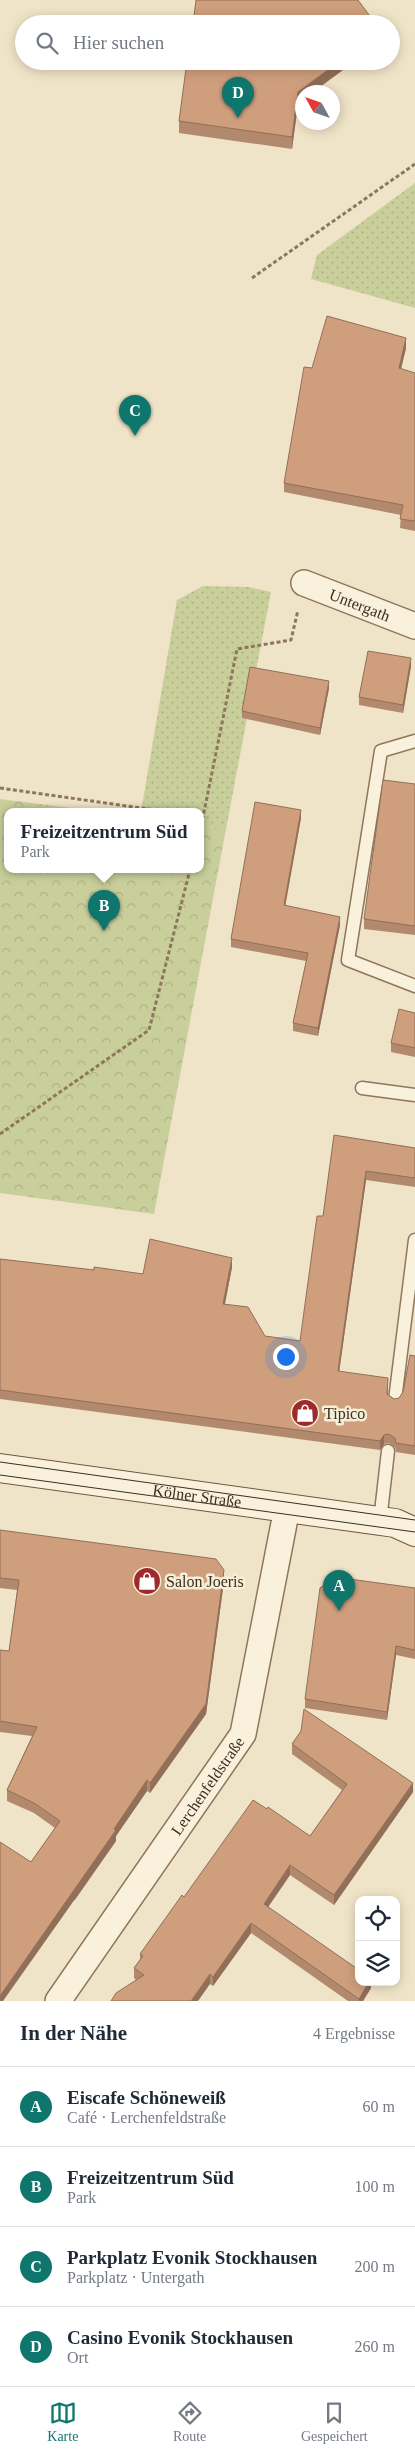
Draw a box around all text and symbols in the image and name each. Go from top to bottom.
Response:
search box [15,15,400,70]
icon: search [33,29,61,57]
text: Hier suchen [73,32,164,53]
pin: D [222,77,254,118]
north arrow [295,85,340,130]
pin: C [119,395,151,436]
street label: Untergath [327,586,393,625]
popup [4,808,204,873]
text: Freizeitzentrum Süd [21,821,187,842]
text: Park [21,843,50,860]
pin: B [88,890,120,931]
your location [273,1344,299,1370]
shop icon: Tipico [290,1398,320,1428]
place label: Tipico [324,1405,365,1423]
street label: Kölner Straße [152,1481,242,1511]
shop icon: Salon Joeris [132,1566,162,1596]
pin: A [323,1570,355,1611]
place label: Salon Joeris [166,1573,244,1590]
street label: Lerchenfeldstraße [168,1734,248,1838]
map controls [355,1896,400,1986]
button: locate [355,1896,400,1941]
button: layers [355,1941,400,1986]
text: In der Nähe [20,2021,127,2045]
text: 4 Ergebnisse [313,2025,395,2042]
text: Eiscafe Schöneweiß [67,2087,226,2108]
text: A [30,2098,42,2115]
text: 60 m [363,2098,395,2115]
text: Café · Lerchenfeldstraße [67,2109,226,2126]
text: Freizeitzentrum Süd [67,2167,234,2188]
text: B [31,2178,41,2195]
text: 100 m [355,2178,395,2195]
text: Park [67,2189,96,2206]
text: Parkplatz Evonik Stockhausen [67,2247,317,2268]
text: C [30,2258,42,2275]
text: 200 m [355,2258,395,2275]
text: Parkplatz · Untergath [67,2269,204,2286]
text: Casino Evonik Stockhausen [67,2327,293,2348]
text: D [30,2338,42,2355]
text: 260 m [355,2338,395,2355]
text: Ort [67,2349,88,2366]
tab: Karte [47,2399,78,2445]
tab: Route [173,2399,206,2445]
tab: Gespeichert [301,2399,368,2445]

